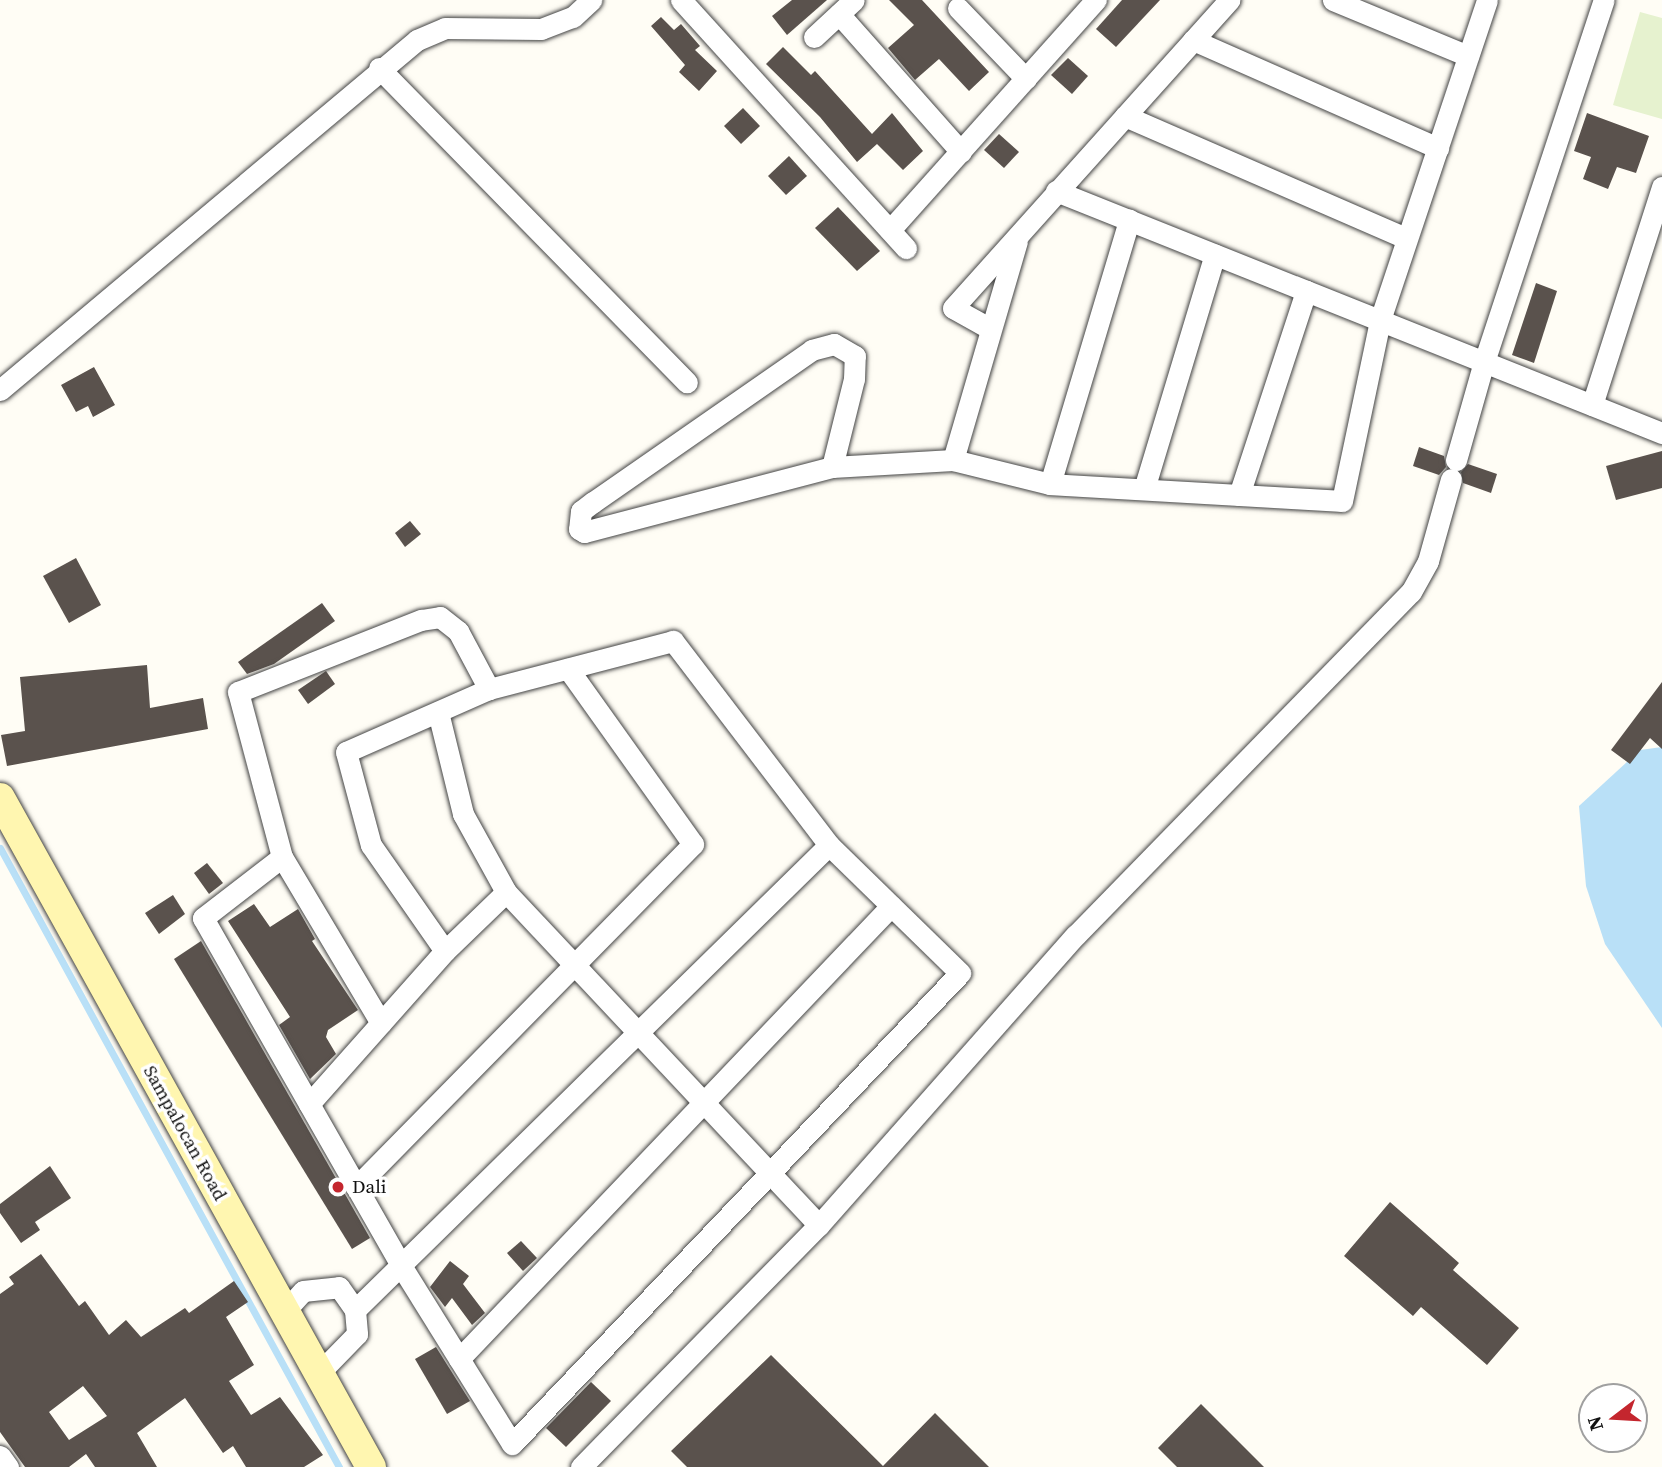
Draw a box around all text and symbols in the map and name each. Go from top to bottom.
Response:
street label: Sampalocan Road [138,1062,232,1204]
place label: Dali [352,1176,386,1198]
marker: Dali [330,1179,346,1195]
north arrow [1578,1383,1648,1453]
text: N [1580,1413,1609,1434]

